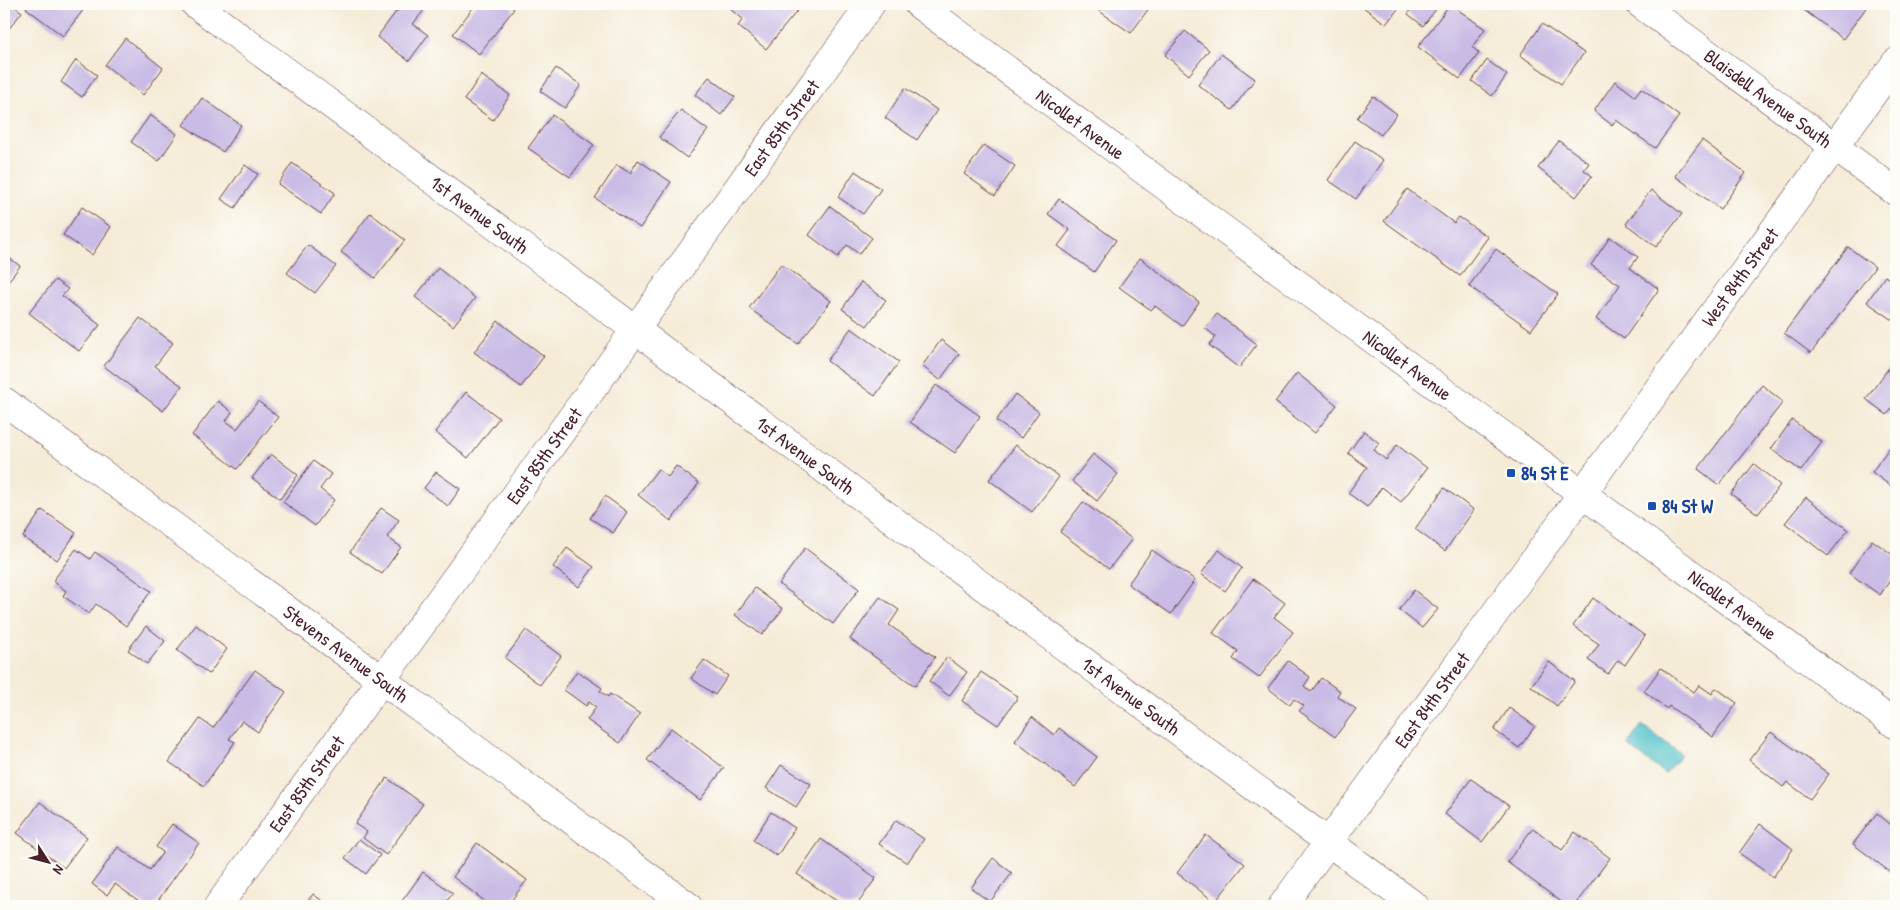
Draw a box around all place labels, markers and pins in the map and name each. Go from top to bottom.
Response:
place label: 84 St E [1521,460,1569,486]
marker: 84 St E [1505,467,1517,479]
place label: 84 St W [1662,493,1713,519]
marker: 84 St W [1646,500,1658,512]

